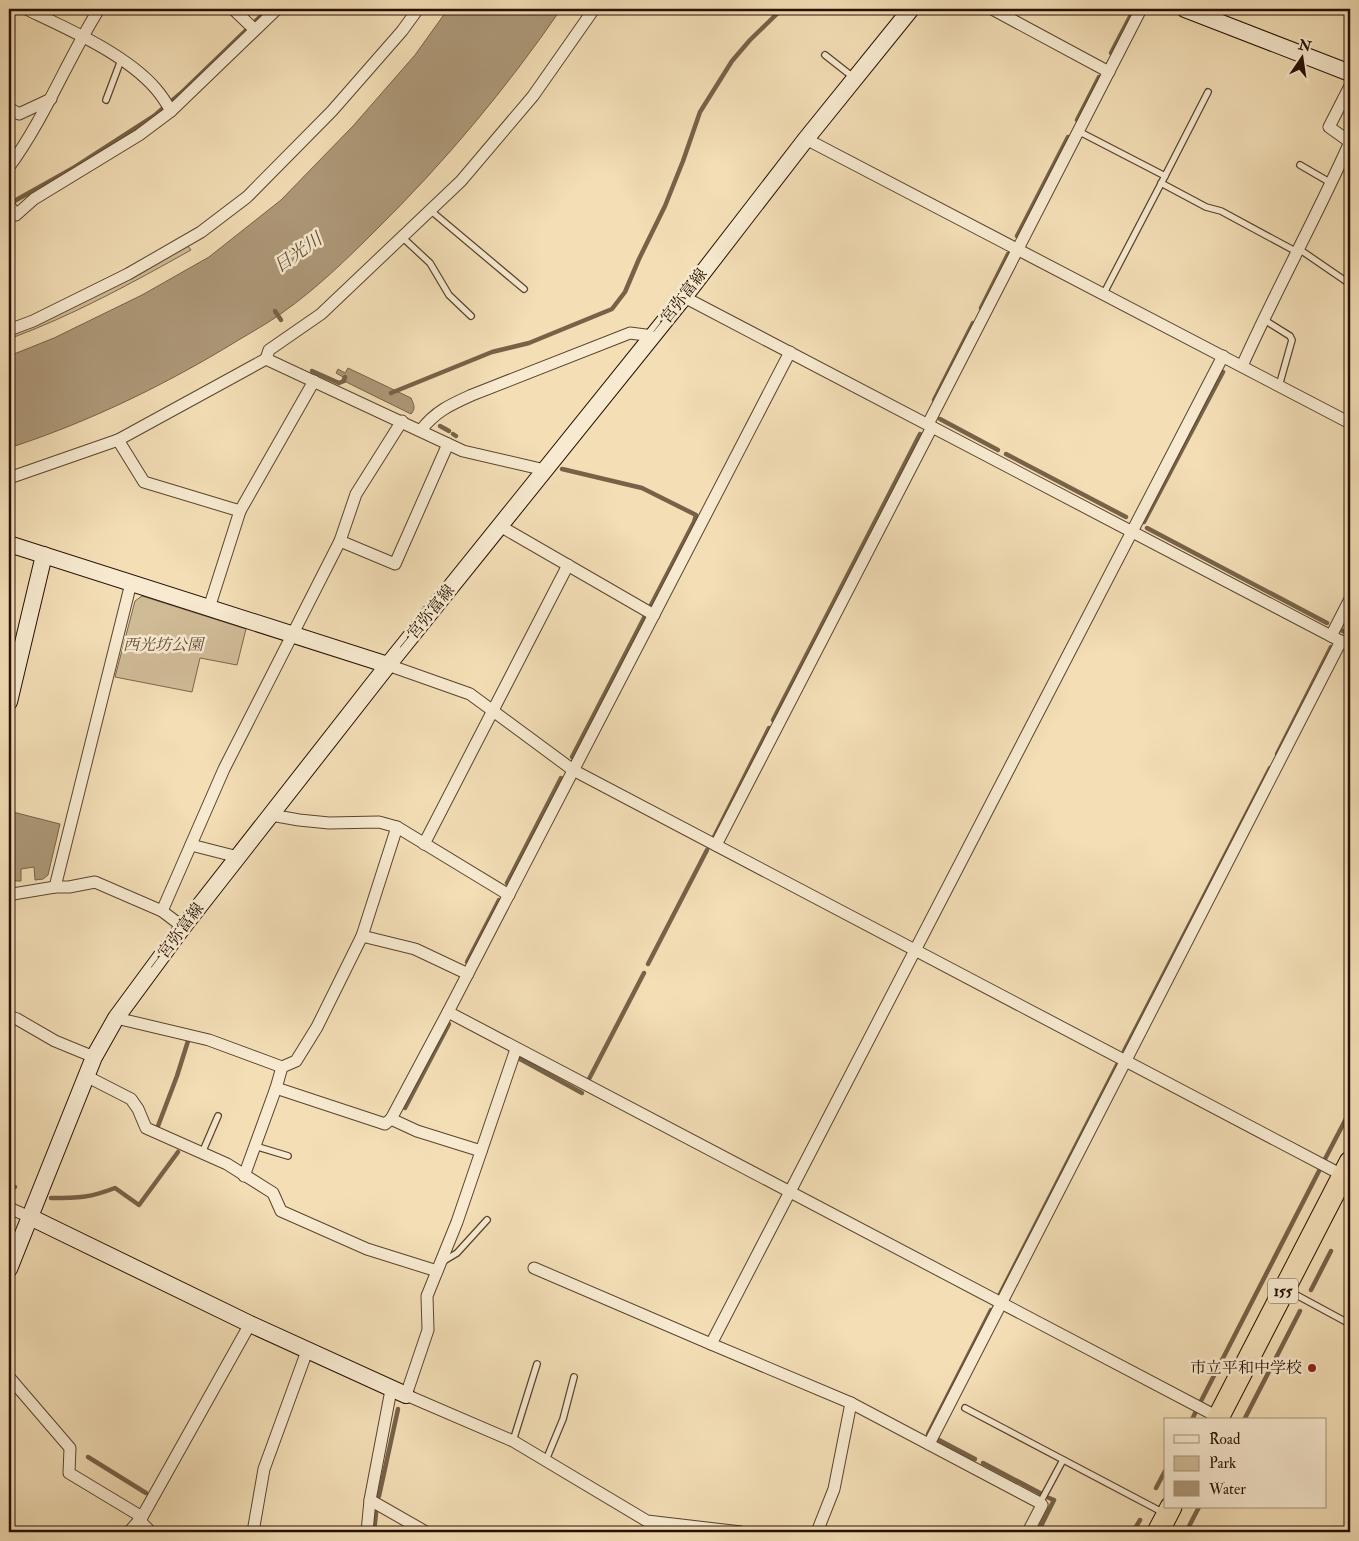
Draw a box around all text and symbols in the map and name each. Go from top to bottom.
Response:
north arrow [1276,32,1326,82]
text: N [1296,36,1313,56]
water label: 日光川 [269,227,328,278]
street label: 一宮弥富線 [646,264,712,340]
street label: 一宮弥富線 [393,581,459,655]
park label: 西光坊公園 [123,635,206,655]
street label: 一宮弥富線 [144,899,208,975]
road number: 155 [1268,1278,1298,1304]
place label: 市立平和中学校 [1190,1358,1302,1378]
marker: 市立平和中学校 [1306,1362,1318,1374]
legend [1164,1418,1326,1508]
text: Road [1209,1430,1241,1449]
text: Park [1209,1454,1236,1473]
text: Water [1208,1480,1246,1499]

